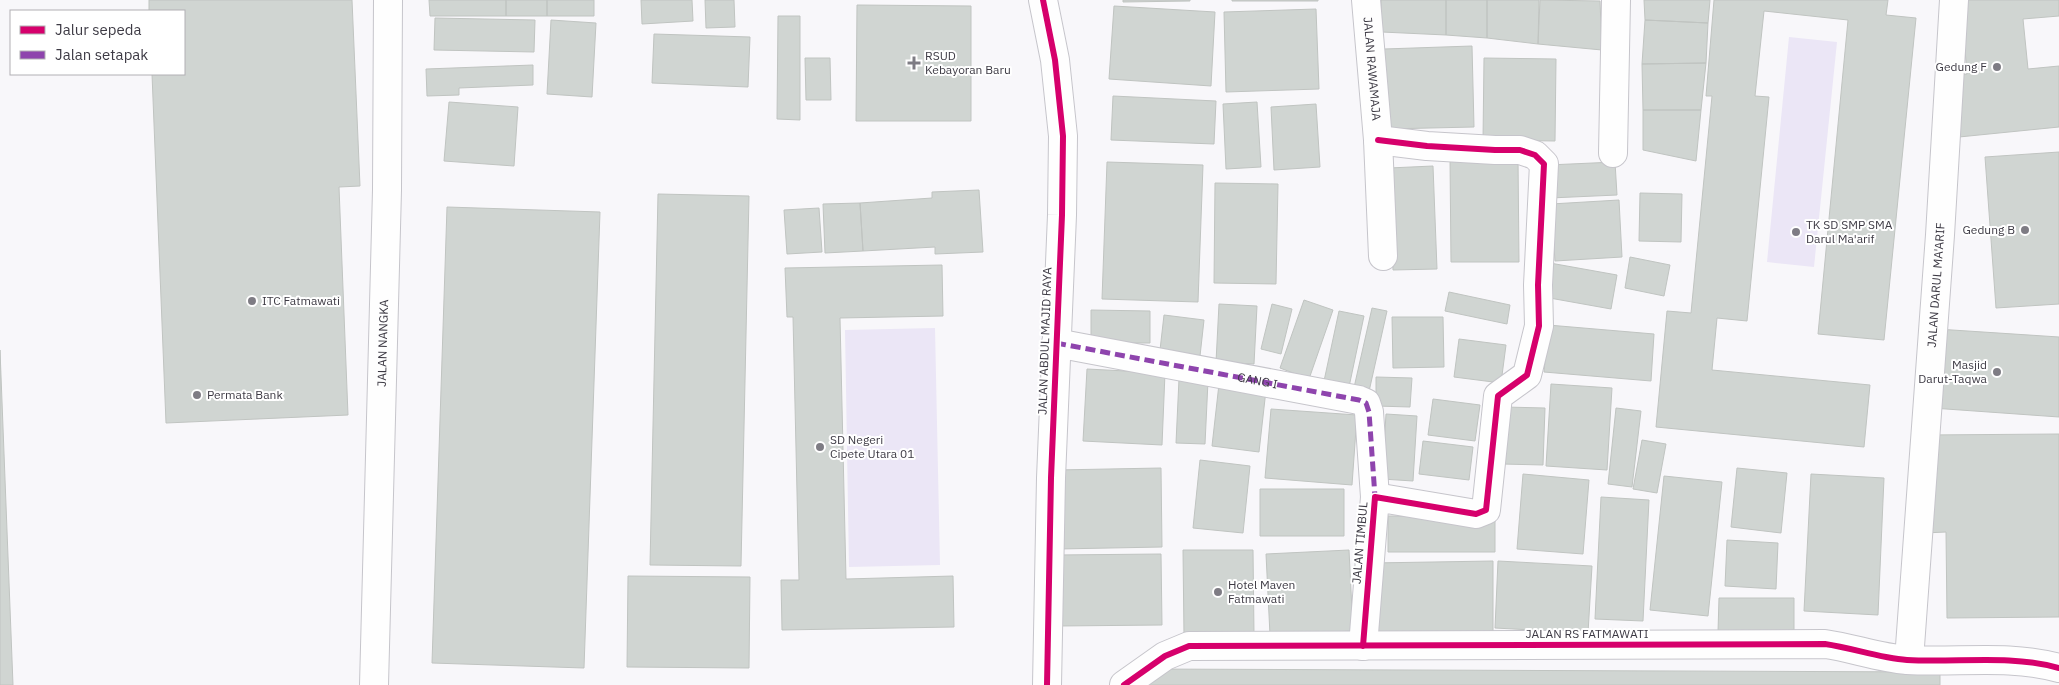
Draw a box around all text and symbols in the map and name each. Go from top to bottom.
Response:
legend [10,10,185,75]
street label: JALAN RAWAMAJA [1360,16,1384,121]
text: Jalur sepeda [55,20,142,39]
text: Jalan setapak [55,45,148,64]
place label: RSUD Kebayoran Baru [925,48,1011,77]
marker: RSUD Kebayoran Baru [907,56,921,70]
place label: Gedung F [1936,59,1987,74]
marker: Gedung F [1991,61,2003,73]
place label: TK SD SMP SMA Darul Ma'arif [1806,217,1893,246]
street label: JALAN DARUL MA'ARIF [1924,222,1948,348]
place label: Gedung B [1962,222,2015,237]
marker: Gedung B [2019,224,2031,236]
marker: TK SD SMP SMA Darul Ma'arif [1790,226,1802,238]
street label: JALAN ABDUL MAJID RAYA [1034,267,1055,415]
place label: ITC Fatmawati [262,293,340,308]
marker: ITC Fatmawati [246,295,258,307]
street label: JALAN NANGKA [374,299,391,387]
place label: Masjid Darut-Taqwa [1918,357,1988,386]
marker: Masjid Darut-Taqwa [1991,366,2003,378]
street label: GANG I [1236,369,1279,392]
place label: Permata Bank [207,387,283,402]
marker: Permata Bank [191,389,203,401]
place label: SD Negeri Cipete Utara 01 [830,432,914,461]
marker: SD Negeri Cipete Utara 01 [814,441,826,453]
street label: JALAN TIMBUL [1348,501,1371,585]
place label: Hotel Maven Fatmawati [1228,577,1295,606]
marker: Hotel Maven Fatmawati [1212,586,1224,598]
street label: JALAN RS FATMAWATI [1526,626,1649,641]

